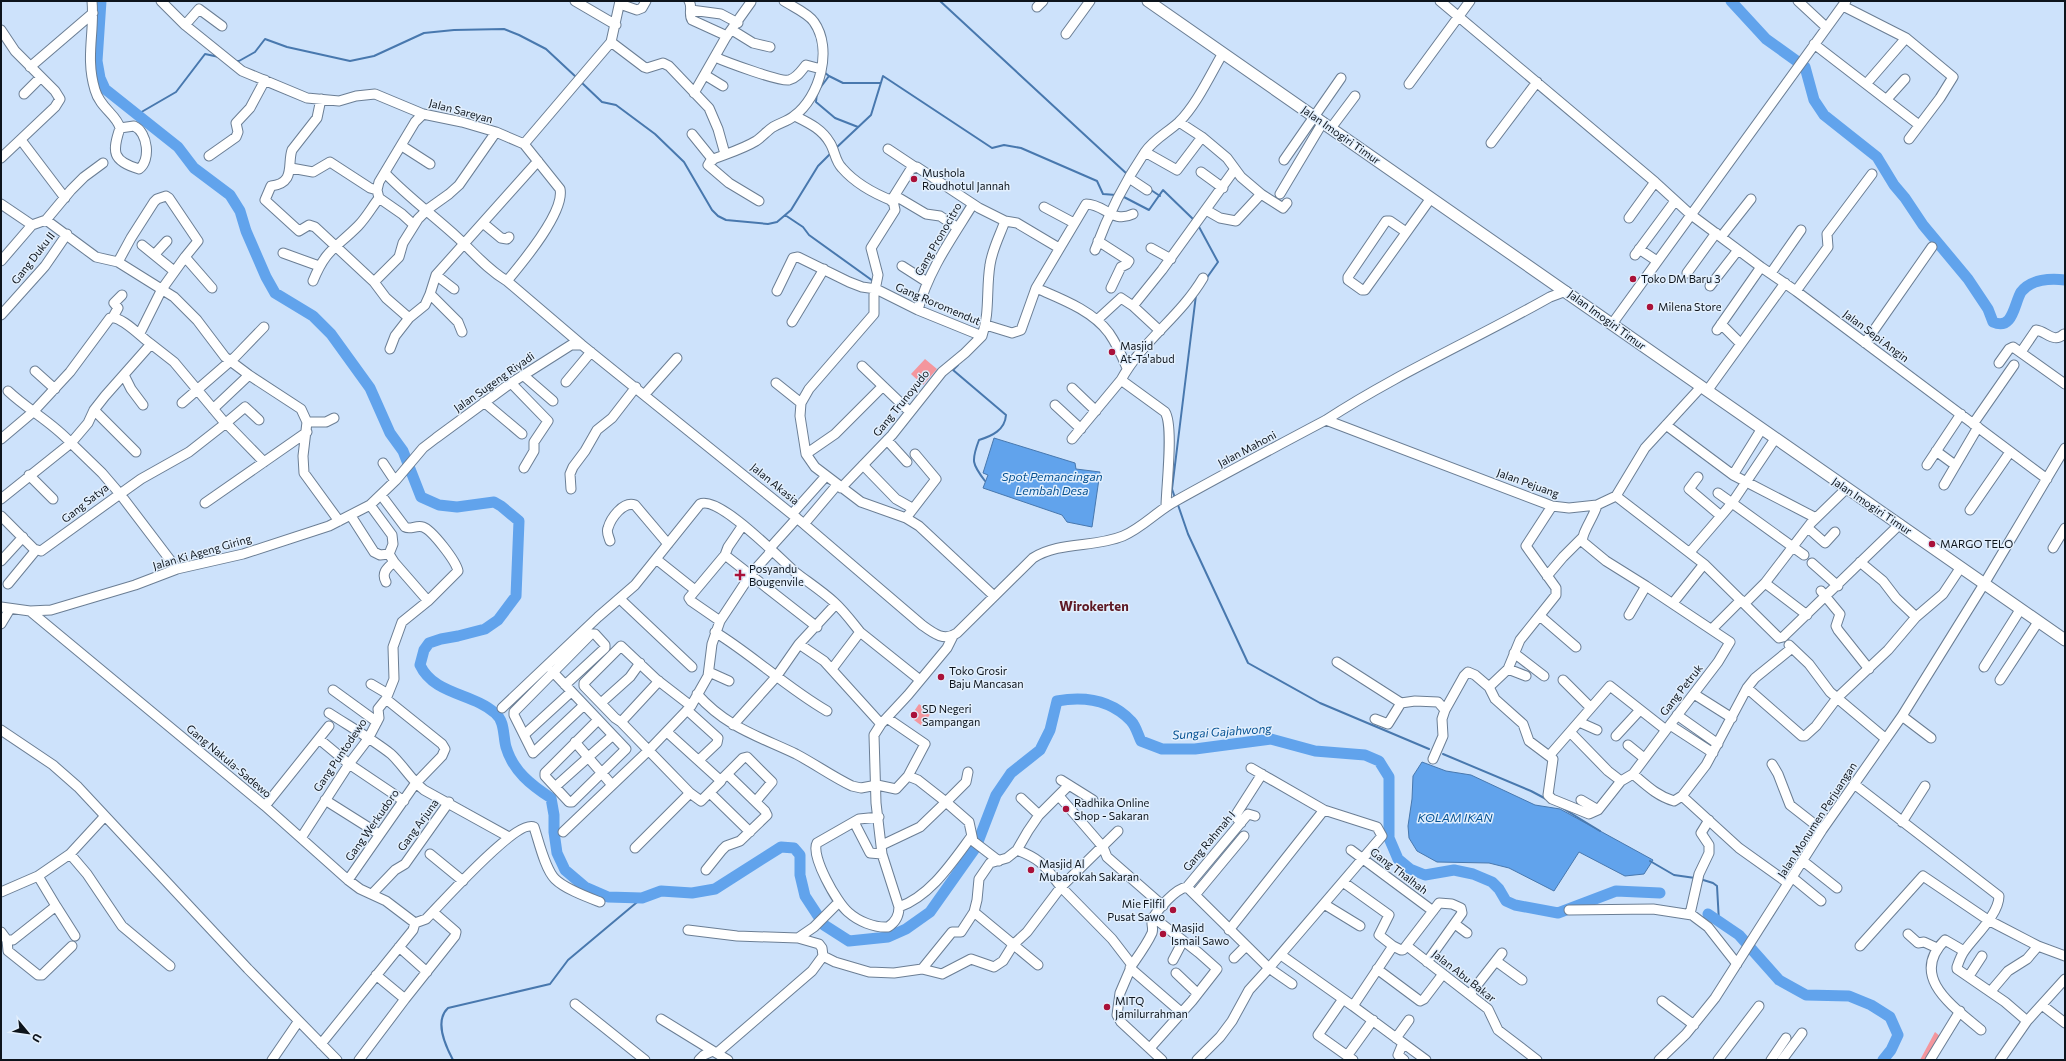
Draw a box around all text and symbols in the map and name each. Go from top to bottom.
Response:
street label: Jalan Sareyan [427,96,495,126]
street label: Jalan Imogiri Timur [1299,103,1384,168]
place label: Mushola Roudhotul Jannah [922,166,1010,193]
marker: Mushola Roudhotul Jannah [909,174,919,184]
street label: Gang Pronocitro [911,200,964,278]
street label: Gang Duku II [8,229,57,286]
place label: Toko DM Baru 3 [1641,272,1720,285]
marker: Toko DM Baru 3 [1628,274,1638,284]
street label: Gang Roromendut [894,280,983,328]
street label: Jalan Imogiri Timur [1565,287,1649,353]
place label: Milena Store [1658,300,1722,313]
marker: Milena Store [1645,302,1655,312]
street label: Jalan Sepi Angin [1840,307,1912,365]
place label: Masjid At-Ta'abud [1120,339,1175,365]
marker: Masjid At-Ta'abud [1107,347,1117,357]
street label: Jalan Sugeng Riyadi [451,349,537,415]
street label: Gang Trunoyudo [870,366,932,439]
street label: Jalan Mahoni [1215,428,1279,470]
street label: Jalan Akasia [748,460,802,508]
street label: Jalan Pejuang [1495,465,1561,501]
water label: Spot Pemancingan Lembah Desa [1001,469,1103,497]
street label: Jalan Imogiri Timur [1829,474,1915,538]
street label: Gang Satya [59,480,111,525]
street label: Jalan Ki Ageng Giring [151,531,253,573]
place label: MARGO TELO [1940,537,2013,550]
marker: MARGO TELO [1927,539,1937,549]
place label: Posyandu Bougenvile [749,562,804,588]
marker: Posyandu Bougenvile [734,569,746,581]
district label: Wirokerten [1059,598,1129,614]
street label: Gang Petruk [1657,661,1705,718]
place label: Toko Grosir Baju Mancasan [949,664,1024,690]
marker: Toko Grosir Baju Mancasan [936,672,946,682]
place label: SD Negeri Sampangan [922,702,980,728]
marker: SD Negeri Sampangan [909,710,919,720]
street label: Gang Puntodewo [310,715,369,794]
street label: Gang Nakula-Sadewo [184,721,275,800]
water label: Sungai Gajahwong [1172,721,1273,741]
street label: Jalan Monumen Perjuangan [1774,760,1860,880]
street label: Gang Werkudoro [342,786,401,863]
street label: Gang Arjuna [394,796,441,853]
place label: Radhika Online Shop - Sakaran [1074,796,1150,822]
marker: Radhika Online Shop - Sakaran [1061,804,1071,814]
street label: Gang Rahmah I [1180,808,1238,873]
water label: KOLAM IKAN [1417,810,1494,824]
street label: Gang Thalhah [1368,845,1431,896]
place label: Masjid Al Mubarokah Sakaran [1039,857,1139,883]
marker: Masjid Al Mubarokah Sakaran [1026,865,1036,875]
place label: Mie Filfil Pusat Sawo [1107,897,1165,923]
marker: Mie Filfil Pusat Sawo [1168,905,1178,915]
place label: Masjid Ismail Sawo [1171,921,1230,947]
marker: Masjid Ismail Sawo [1158,929,1168,939]
street label: Jalan Abu Bakar [1429,947,1499,1006]
place label: MITQ Jamilurrahman [1115,994,1188,1021]
marker: MITQ Jamilurrahman [1102,1002,1112,1012]
north arrow [8,1013,48,1053]
text: U [30,1031,45,1045]

